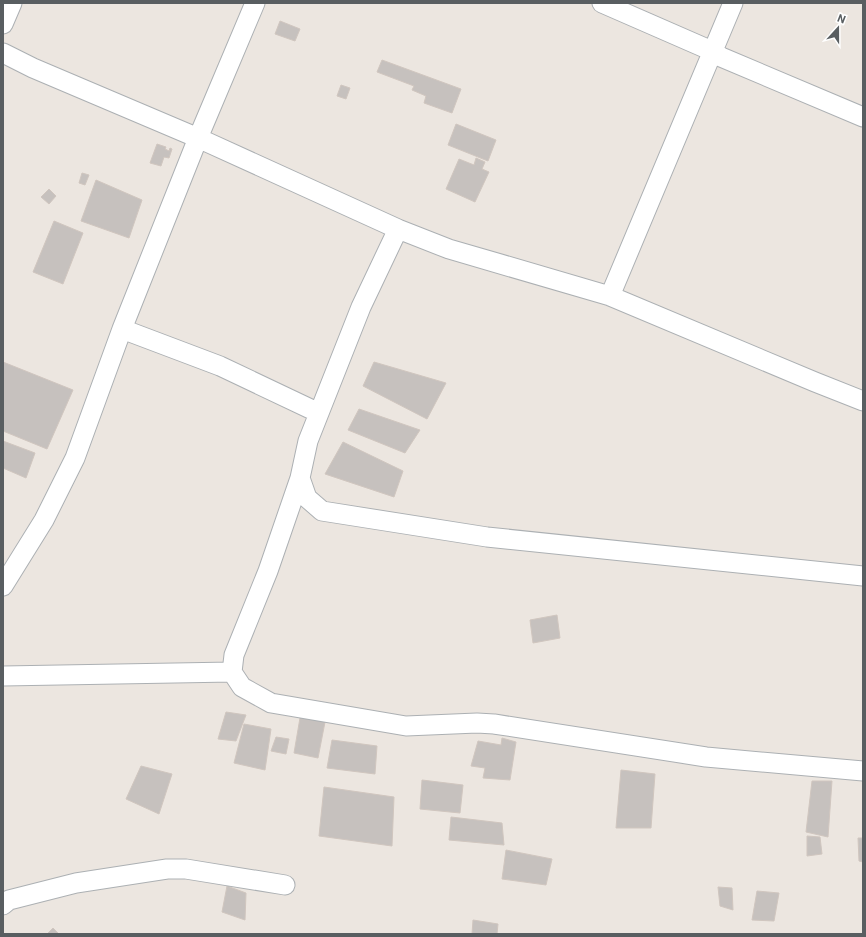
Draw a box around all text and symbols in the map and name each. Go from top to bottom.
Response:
north arrow [818,8,858,48]
text: N [835,12,848,27]

